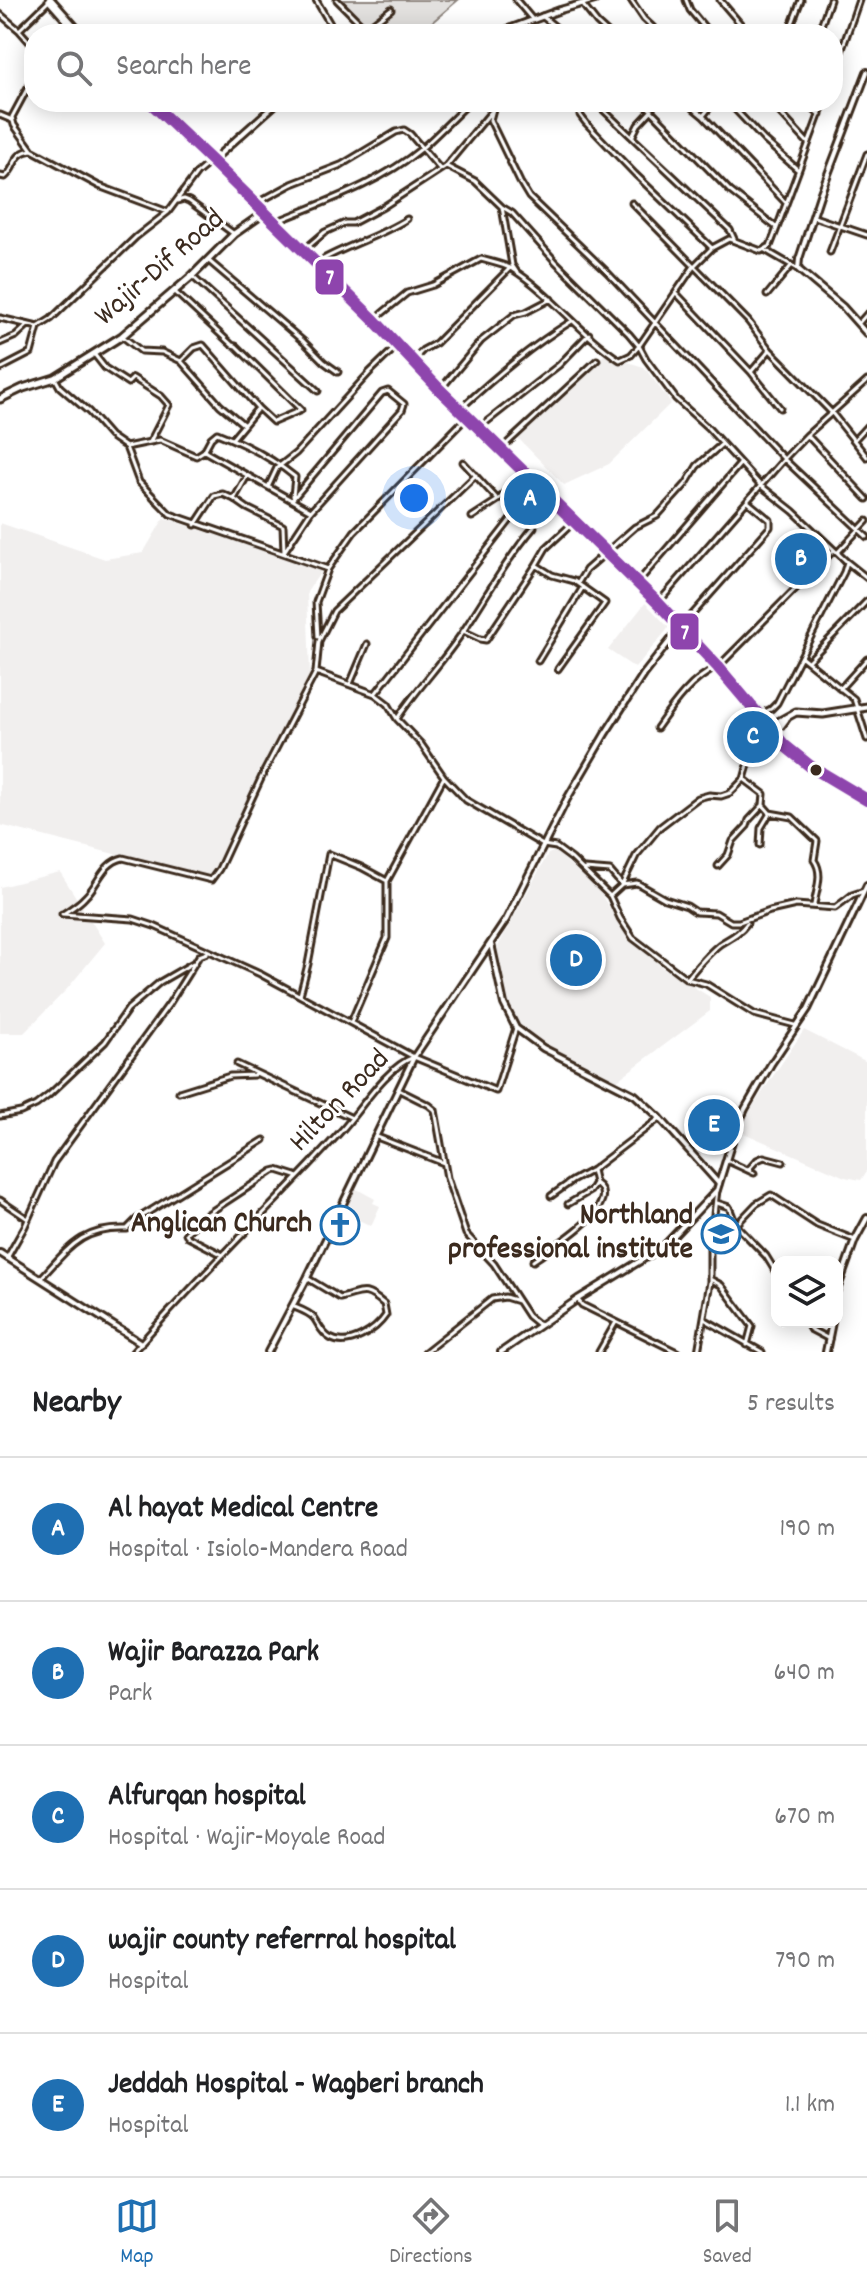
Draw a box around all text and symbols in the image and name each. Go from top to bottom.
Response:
search box [24,24,843,112]
icon: search [52,46,96,90]
text: Search here [116,47,252,90]
street label: Wajir-Dif Road [86,200,236,338]
line badge: 7 [314,258,345,296]
text: 7 [326,264,335,295]
pin: A [504,469,556,529]
your location [394,478,434,518]
pin: B [775,529,827,589]
line badge: 7 [669,612,700,651]
text: 7 [681,619,690,650]
pin: C [727,707,779,767]
unlabelled marker [808,762,824,778]
pin: D [550,930,602,990]
street label: Hilton Road [281,1041,401,1163]
pin: E [688,1095,740,1155]
place label: Northland professional institute [448,1196,693,1273]
place label: Anglican Church [131,1204,312,1247]
church icon: Anglican Church [319,1204,361,1246]
school or university icon: Northland professional institute [700,1213,742,1255]
map controls [771,1256,843,1328]
button: layers [771,1256,843,1328]
text: Nearby [32,1380,121,1429]
text: 5 results [747,1386,835,1423]
text: Al hayat Medical Centre [108,1489,378,1532]
text: A [51,1511,65,1548]
text: 190 m [779,1511,835,1548]
text: Hospital · Isiolo-Mandera Road [108,1532,408,1569]
text: Wajir Barazza Park [108,1633,319,1676]
text: B [52,1655,64,1692]
text: 640 m [773,1655,835,1692]
text: Park [108,1676,152,1713]
text: Alfurqan hospital [108,1777,306,1820]
text: C [52,1799,64,1836]
text: 670 m [774,1799,835,1836]
text: Hospital · Wajir-Moyale Road [108,1820,385,1857]
text: wajir county referrral hospital [108,1921,456,1964]
text: D [51,1943,65,1980]
text: 790 m [775,1943,835,1980]
text: Hospital [108,1964,189,2001]
text: Jeddah Hospital - Wagberi branch [108,2065,484,2108]
text: E [52,2087,64,2124]
text: 1.1 km [785,2087,835,2124]
text: Hospital [108,2108,189,2145]
tab: Map [115,2194,159,2273]
tab: Directions [389,2194,473,2273]
tab: Saved [703,2194,752,2273]

